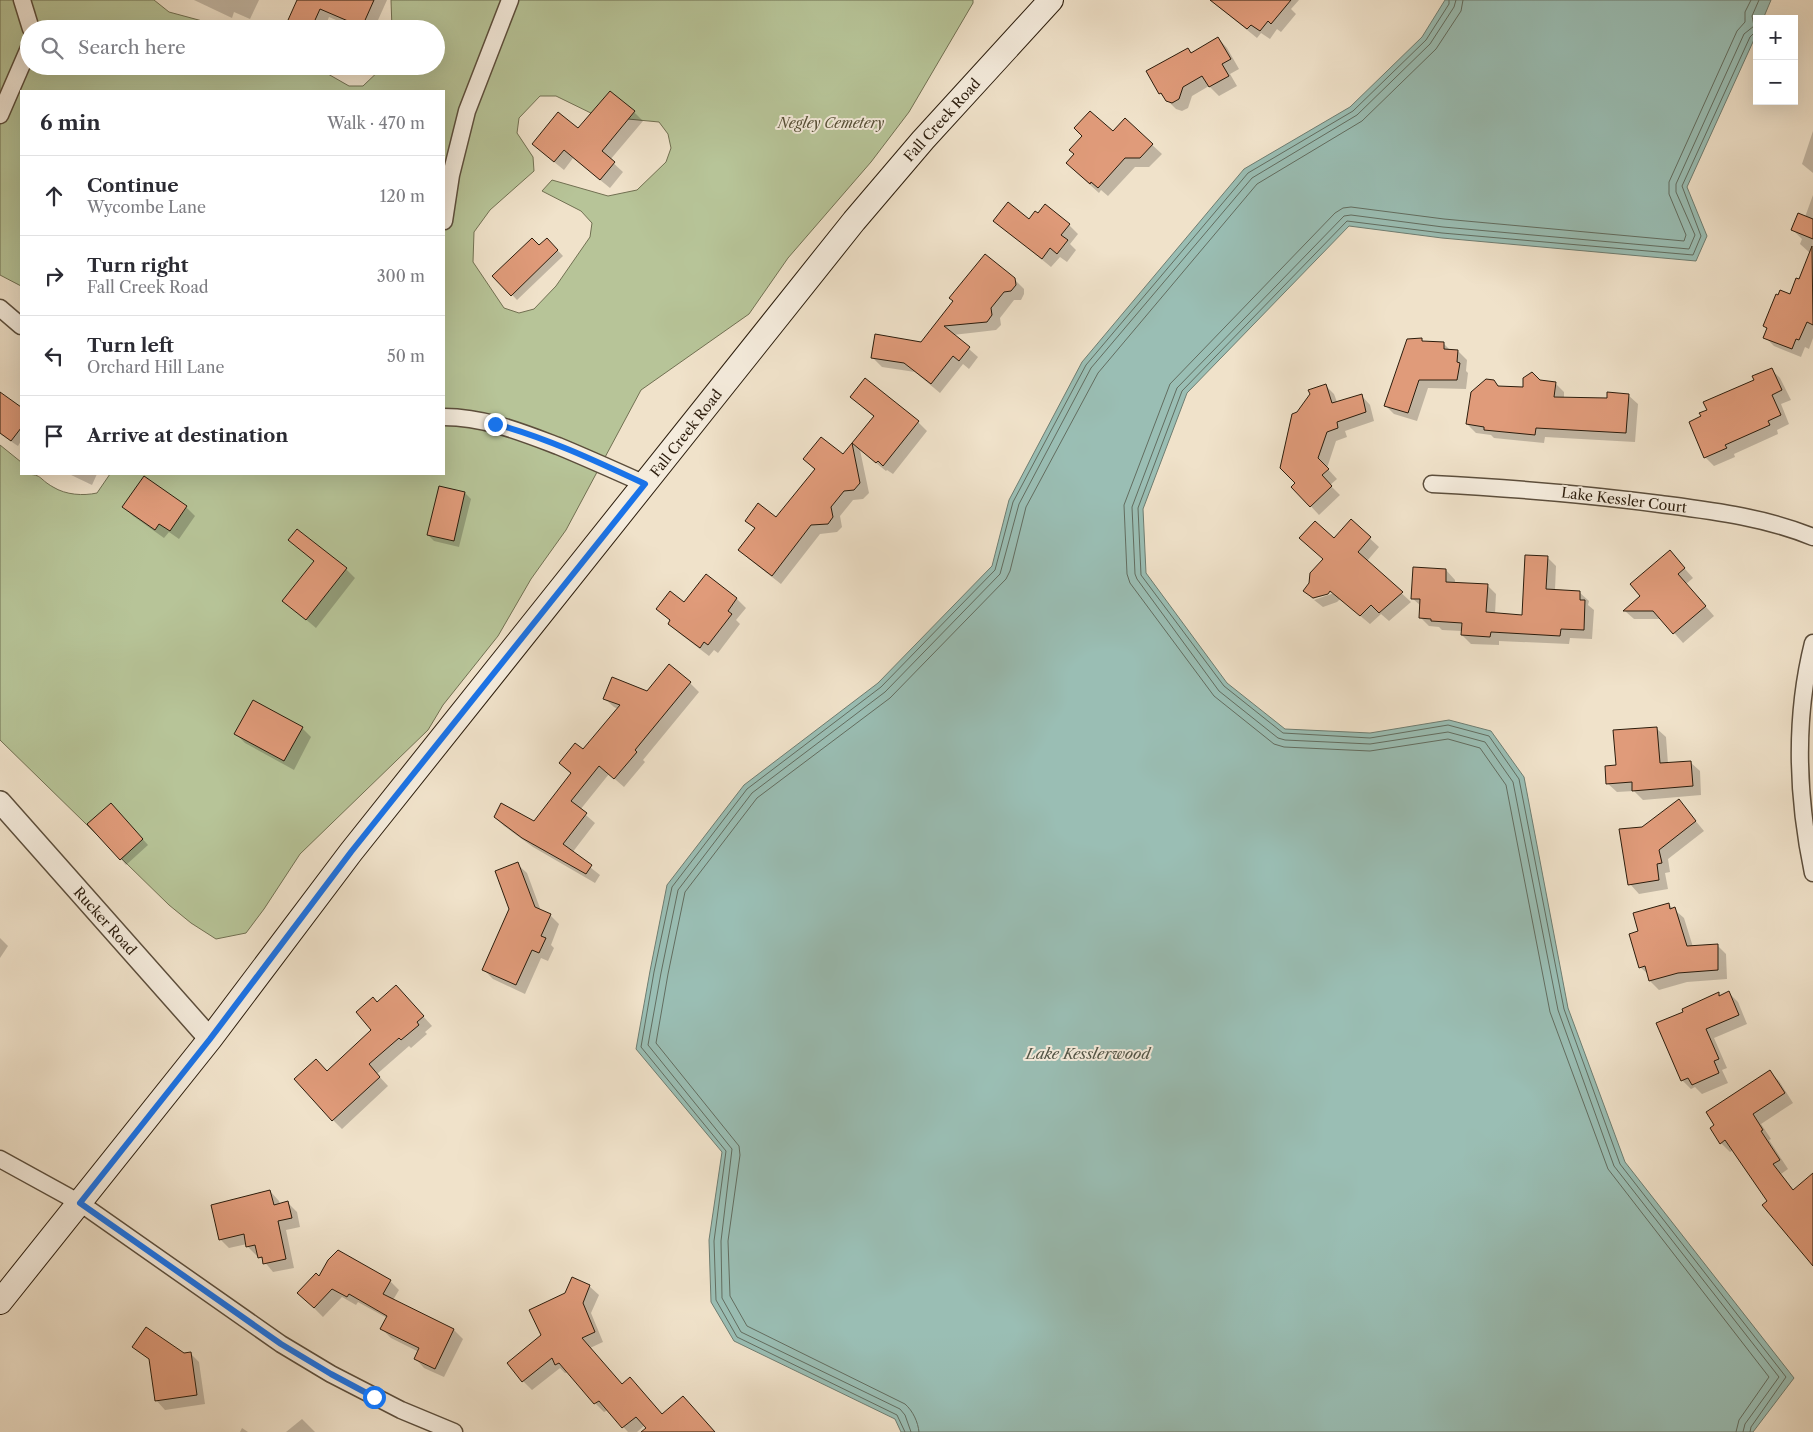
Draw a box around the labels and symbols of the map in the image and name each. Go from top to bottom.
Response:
street label: Fall Creek Road [900,74,985,166]
park label: Negley Cemetery [777,114,884,132]
street label: Fall Creek Road [646,385,726,480]
route end [484,413,507,436]
street label: Lake Kessler Court [1560,483,1688,517]
street label: Rucker Road [70,883,141,959]
water label: Lake Kesslerwood [1025,1044,1152,1063]
route start [363,1386,386,1409]

